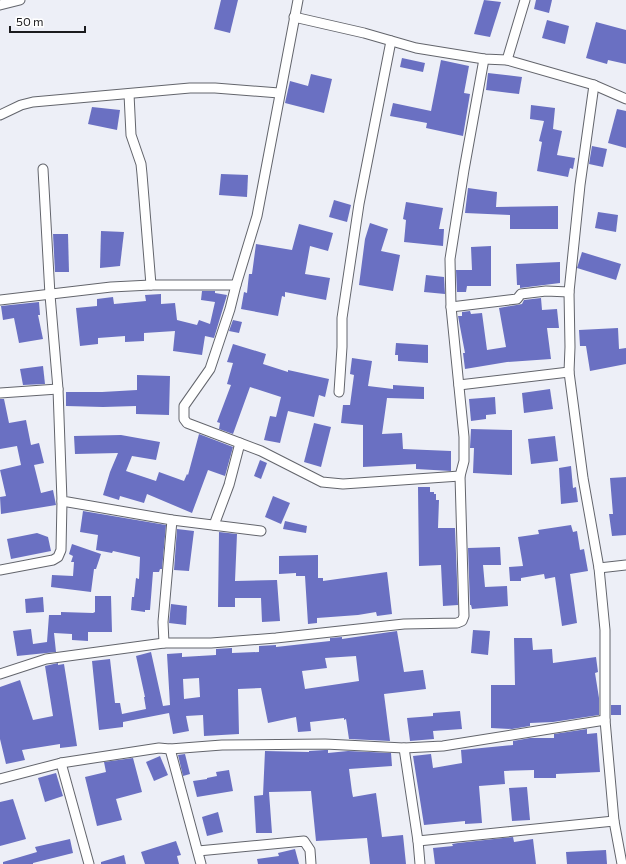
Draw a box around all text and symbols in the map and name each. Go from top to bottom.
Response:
scale bar [10,8,85,34]
text: 50 m [16,14,44,28]

